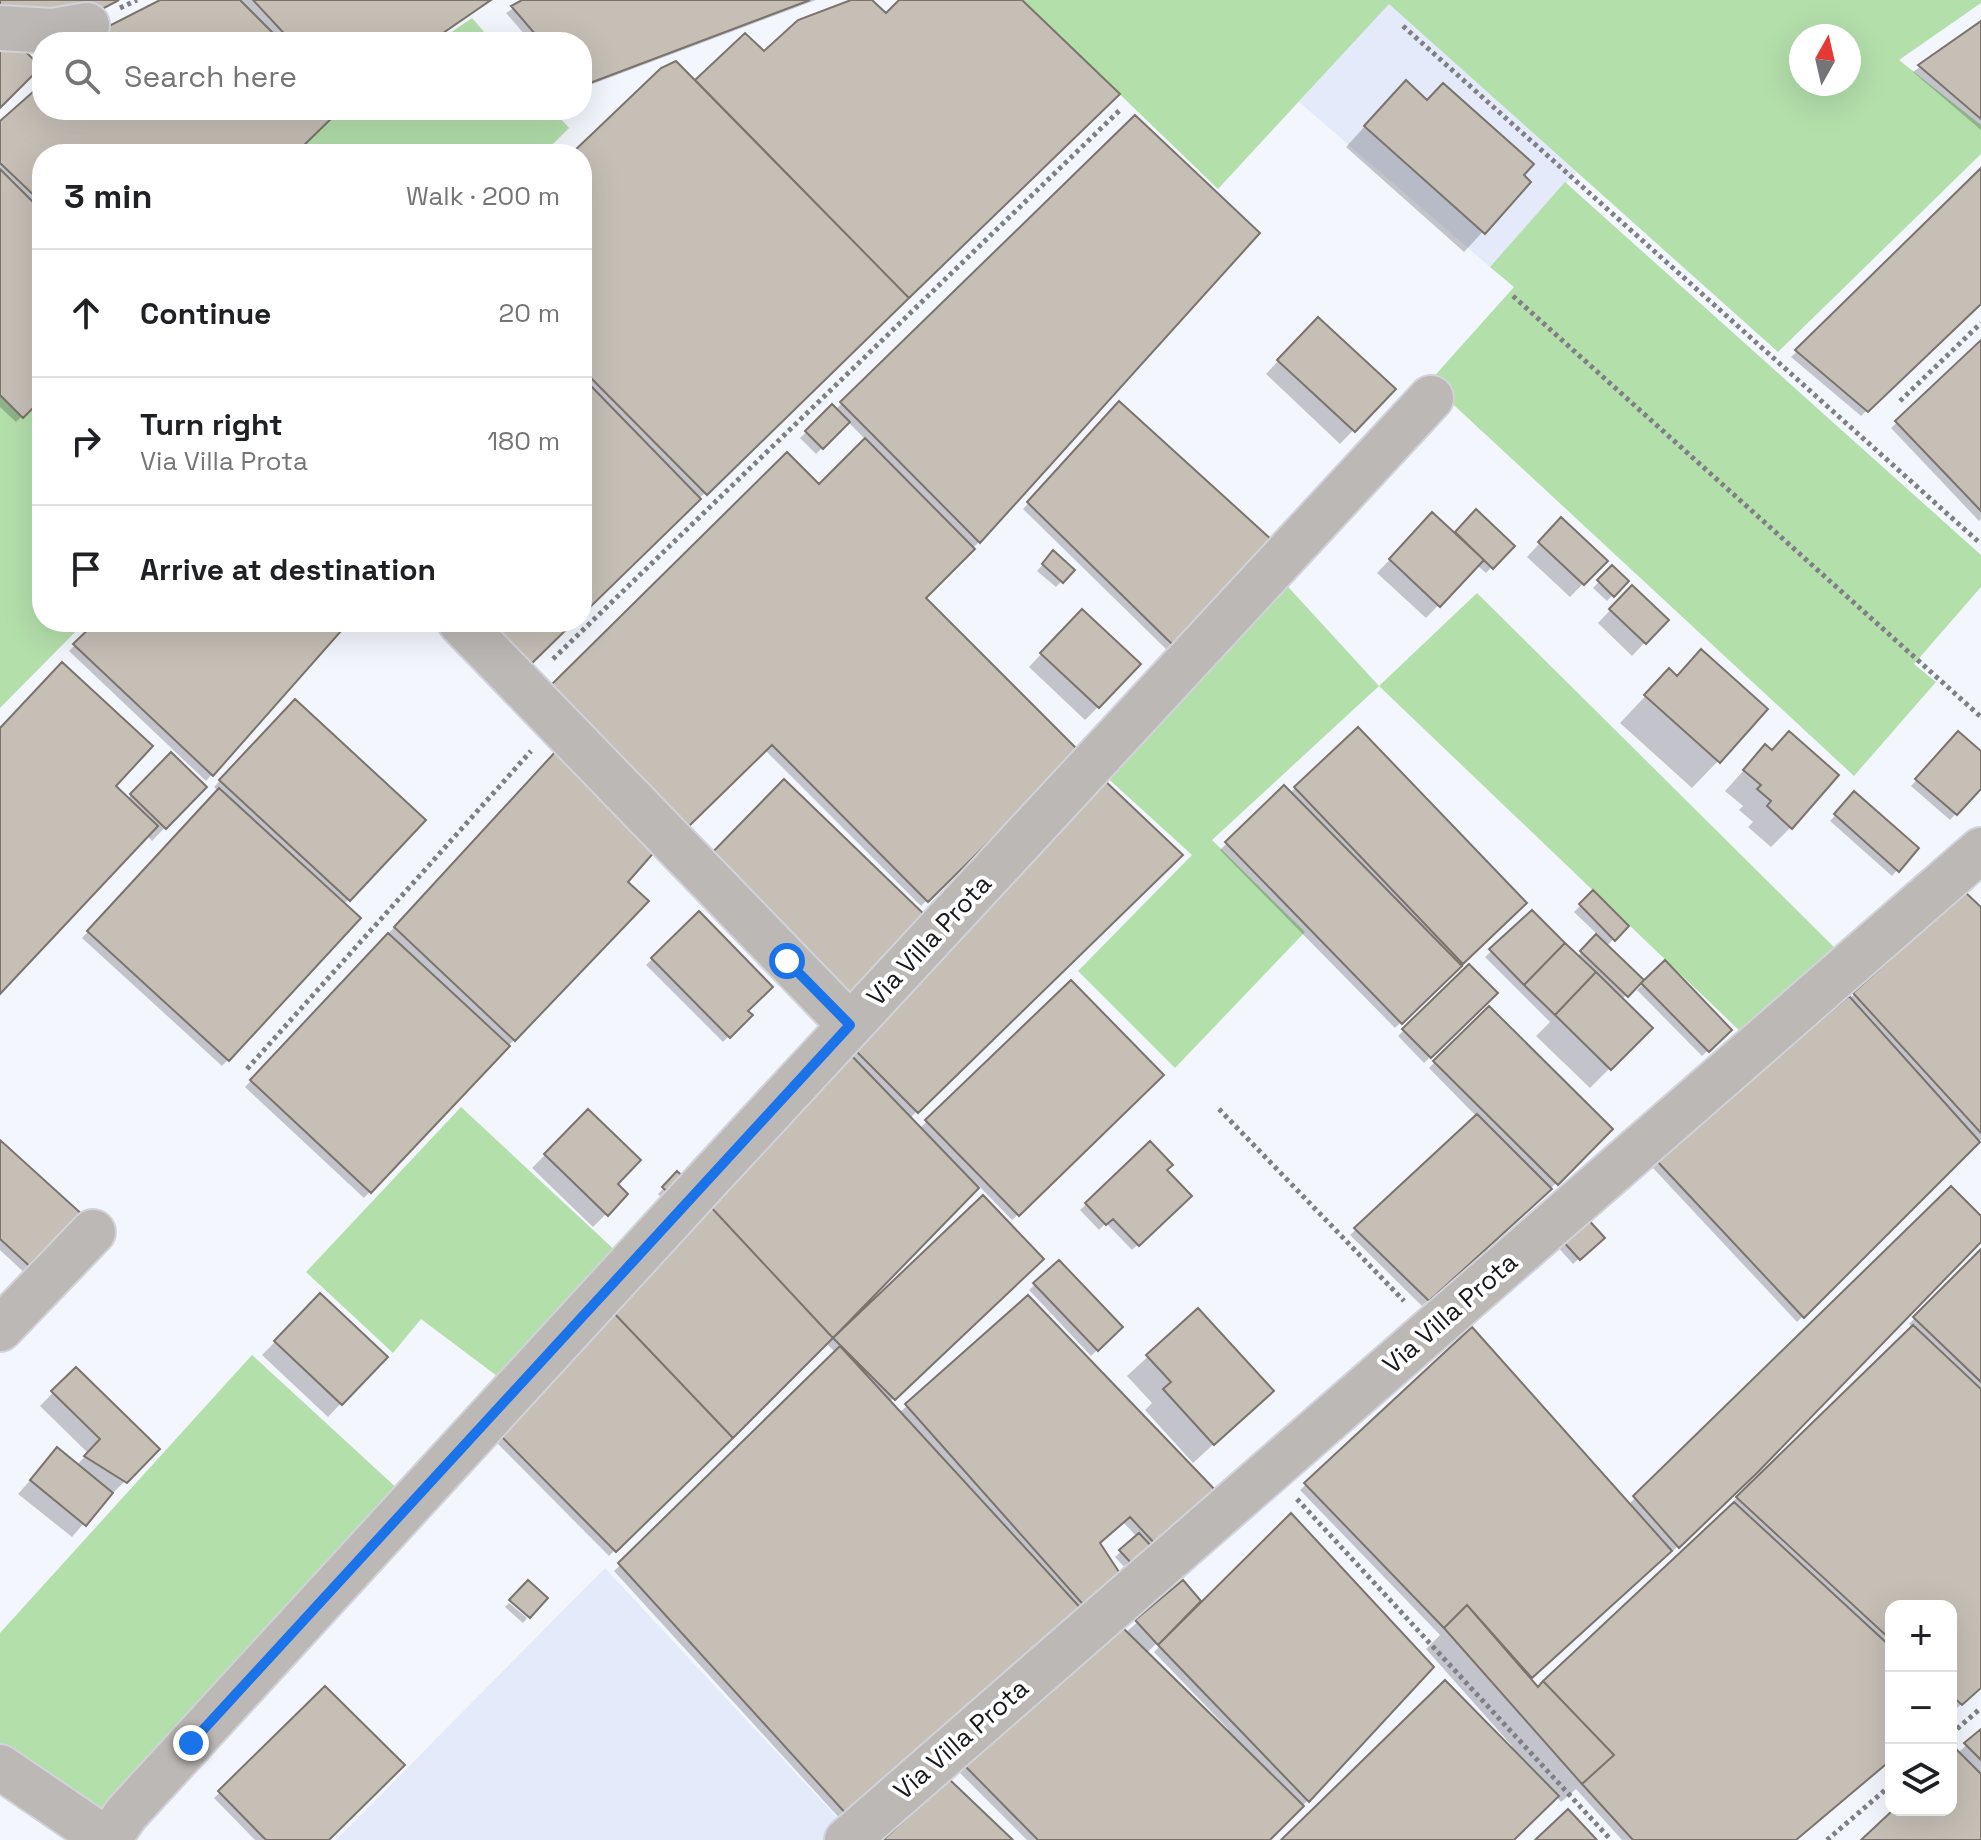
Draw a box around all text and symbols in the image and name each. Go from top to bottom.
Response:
north arrow [1789,24,1861,96]
search box [32,32,592,120]
icon: search [60,54,104,98]
text: Search here [124,57,297,96]
text: 3 min [64,175,152,218]
text: Walk · 200 m [406,179,560,213]
icon: ahead [64,291,108,335]
text: Continue [140,294,271,333]
text: 20 m [499,296,560,330]
text: Turn right [140,405,283,444]
icon: right [64,419,108,463]
text: 180 m [487,424,560,458]
text: Via Villa Prota [140,444,308,478]
icon: arrive [64,547,108,591]
text: Arrive at destination [140,550,436,589]
street label: Via Villa Prota [859,867,999,1013]
route start [769,943,805,979]
street label: Via Villa Prota [1375,1245,1525,1381]
map controls [1885,1600,1957,1816]
button: + [1885,1600,1957,1672]
street label: Via Villa Prota [886,1671,1036,1807]
button: − [1885,1672,1957,1744]
route end [173,1725,209,1761]
button: layers [1885,1744,1957,1816]

